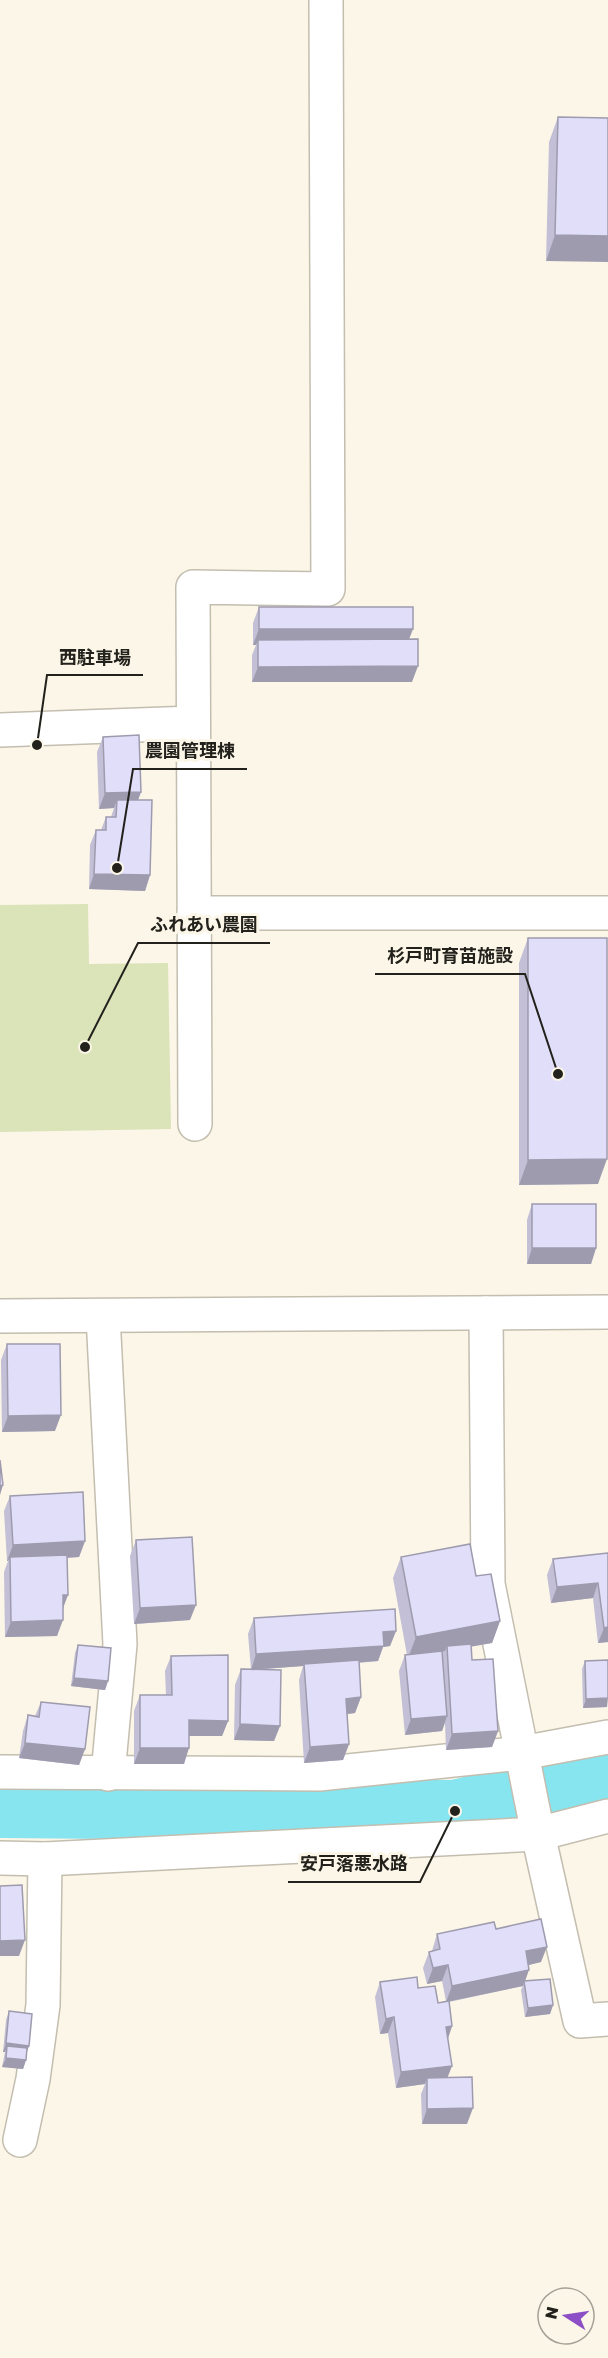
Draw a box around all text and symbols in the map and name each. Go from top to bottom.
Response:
callout: 西駐車場 [47,639,143,675]
text: 西駐車場 [59,646,131,668]
callout: 農園管理棟 [133,733,247,769]
text: 農園管理棟 [145,739,235,761]
callout: ふれあい農園 [138,907,270,943]
text: ふれあい農園 [150,913,258,935]
callout: 杉戸町育苗施設 [375,938,525,974]
text: 杉戸町育苗施設 [387,944,513,966]
callout: 安戸落悪水路 [288,1846,420,1882]
text: 安戸落悪水路 [300,1852,408,1874]
north arrow [536,2286,596,2346]
text: N [540,2305,562,2321]

